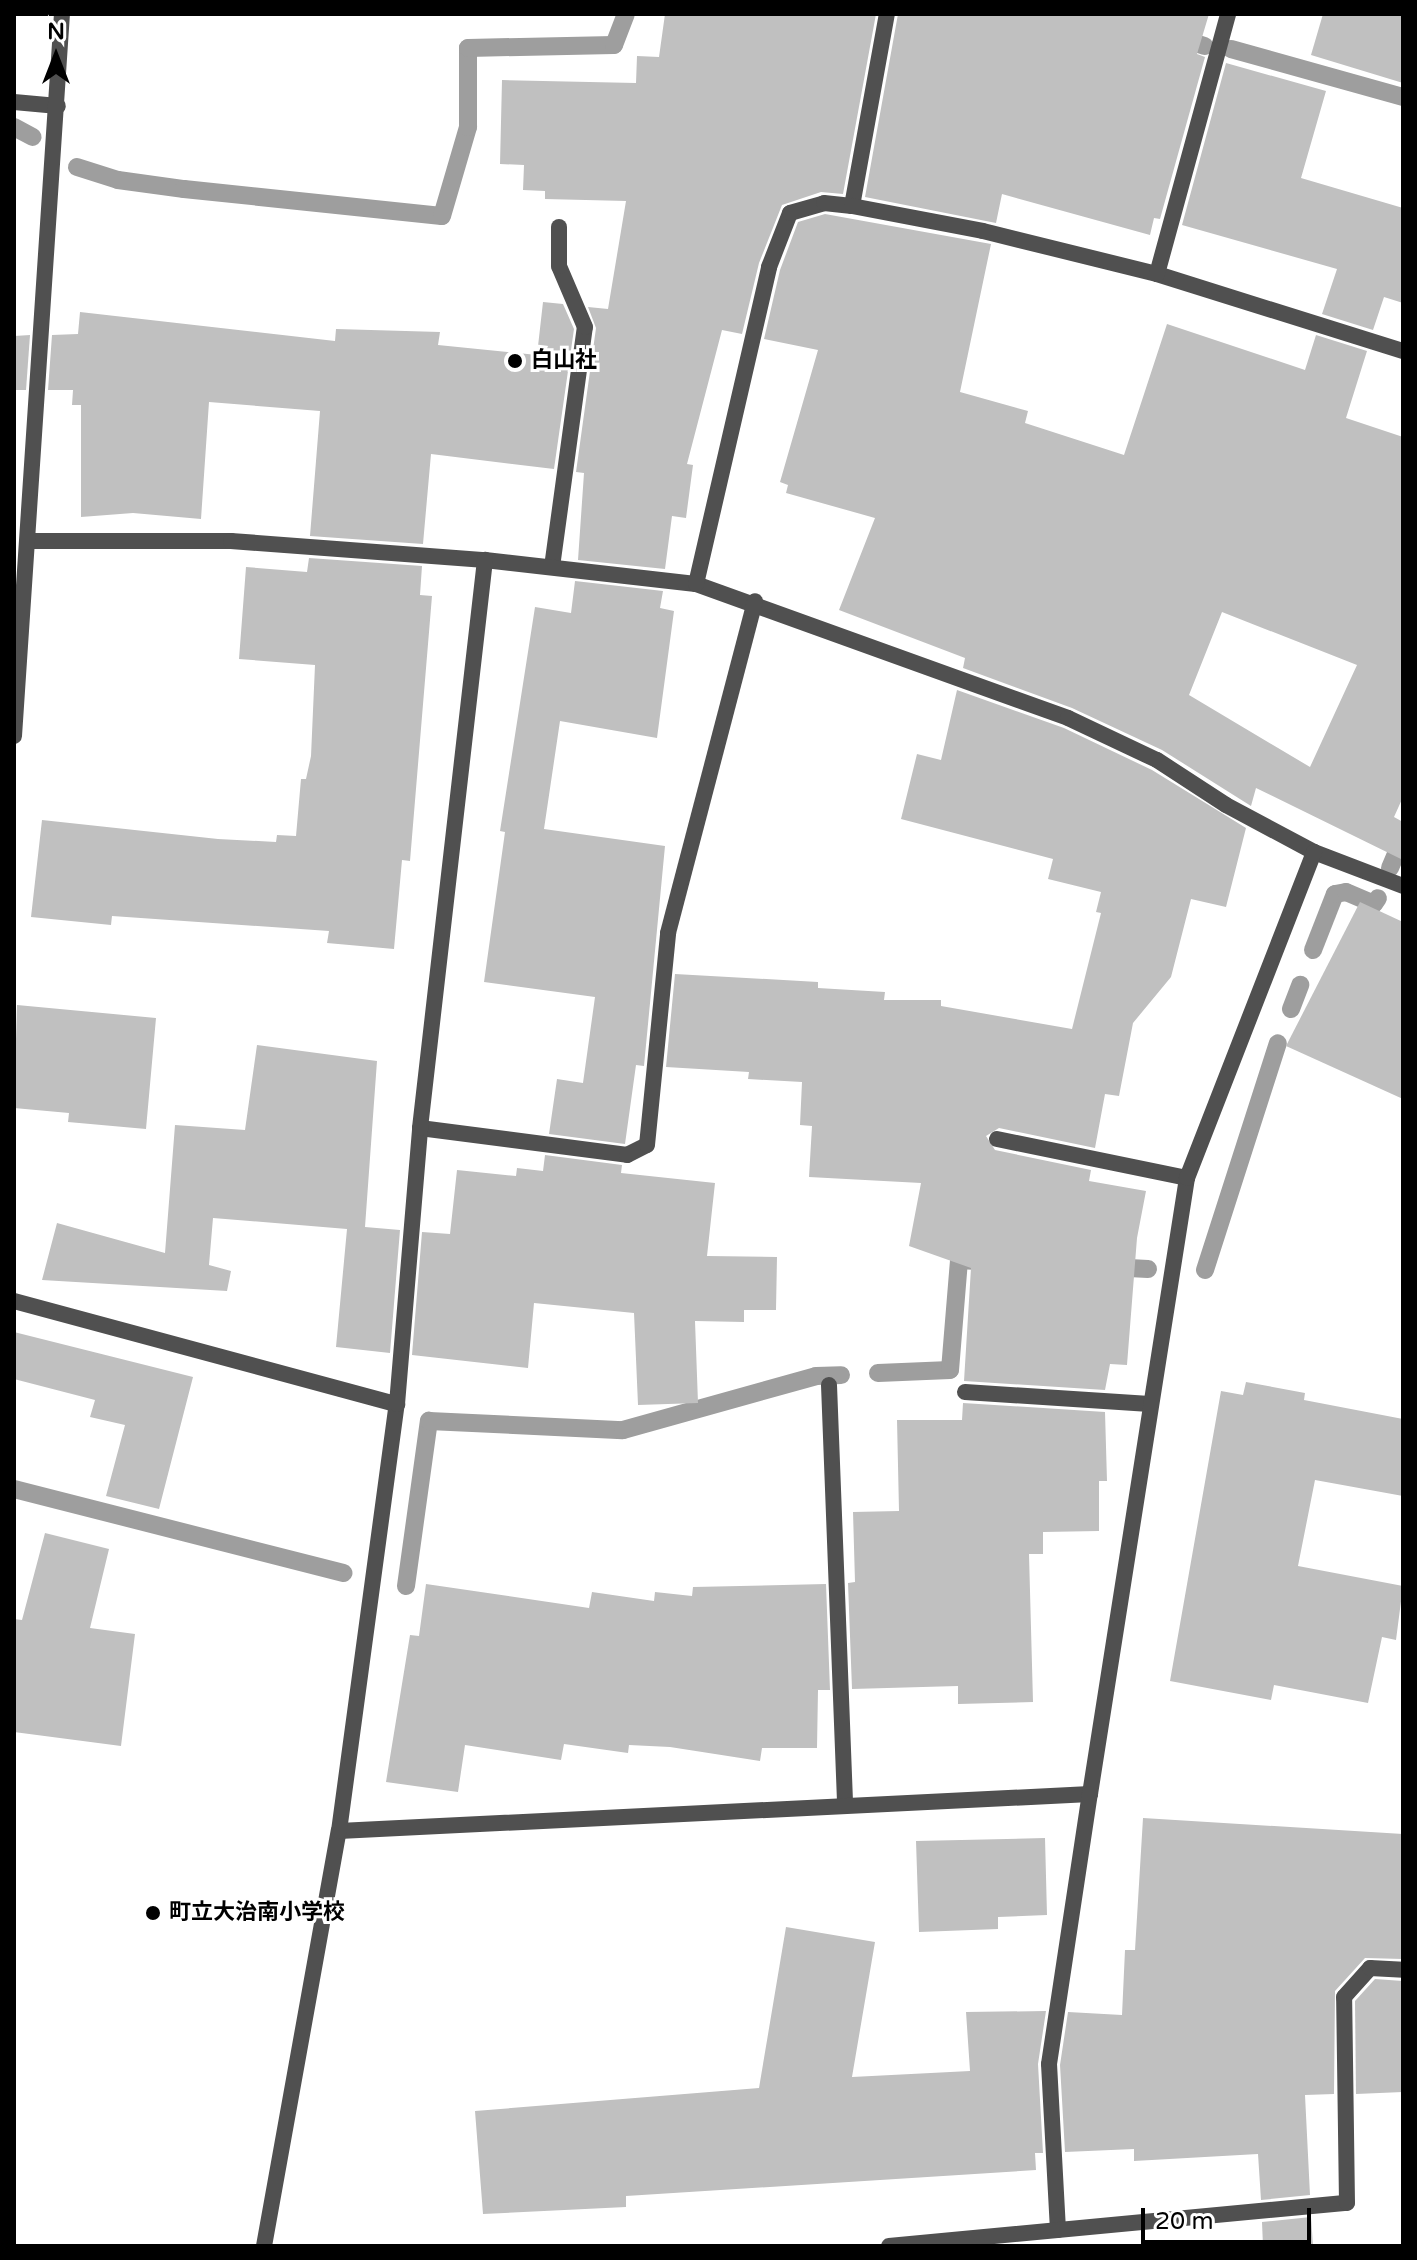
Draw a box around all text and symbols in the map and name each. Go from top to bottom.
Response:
north arrow [16,16,96,96]
text: N [47,19,65,45]
place label: 白山社 [531,348,597,374]
marker: 白山社 [506,352,524,370]
place label: 町立大治南小学校 [169,1900,345,1926]
marker: 町立大治南小学校 [144,1904,162,1922]
scale bar [1145,2192,1315,2242]
text: 20 m [1155,2207,1213,2236]

